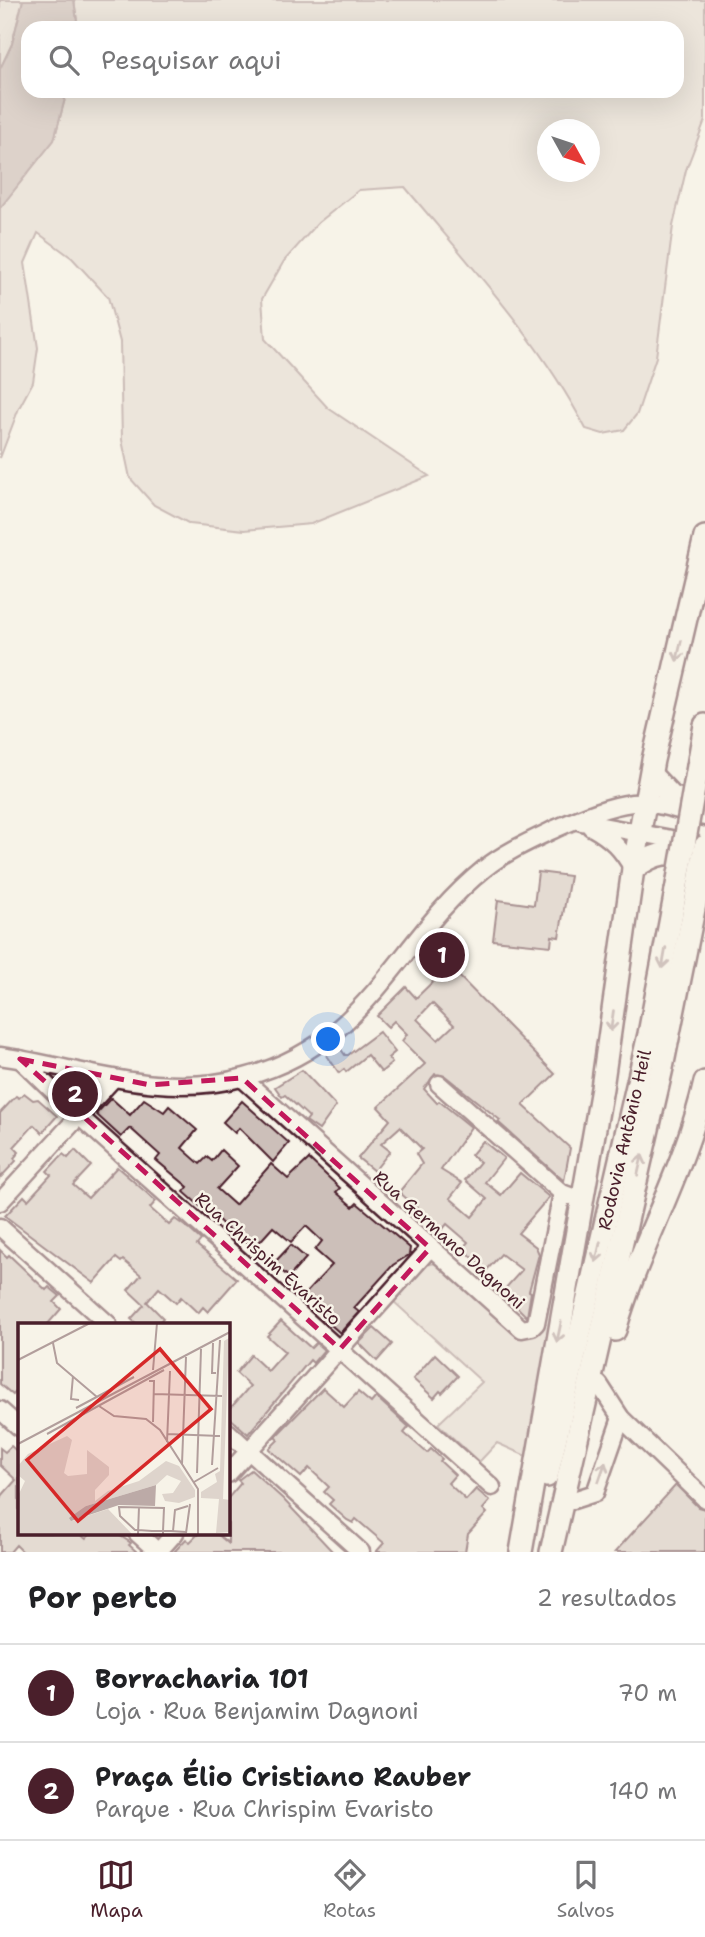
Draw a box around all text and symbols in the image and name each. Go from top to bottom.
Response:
search box [21,21,684,98]
icon: search [45,41,83,79]
text: Pesquisar aqui [101,42,282,77]
north arrow [537,119,600,182]
one-way arrow [671,639,685,662]
pin: 1 [419,929,465,981]
one-way arrow [657,946,670,969]
one-way arrow [605,1009,618,1032]
your location [311,1022,345,1056]
street label: Rodovia Antônio Heil [592,1047,657,1232]
pin: 2 [52,1068,98,1120]
one-way arrow [634,1154,647,1177]
street label: Rua Germano Dagnoni [368,1165,530,1315]
street label: Rua Chrispim Evaristo [190,1187,346,1331]
one-way arrow [591,1240,604,1262]
one-way arrow [551,1320,565,1343]
inset map [18,1323,229,1534]
one-way arrow [597,1462,609,1484]
text: Por perto [28,1577,177,1618]
text: 2 resultados [537,1583,677,1613]
text: Borracharia 101 [95,1661,309,1696]
text: 1 [46,1678,56,1708]
text: 70 m [618,1678,677,1708]
text: Loja · Rua Benjamim Dagnoni [95,1696,419,1726]
text: Praça Élio Cristiano Rauber [95,1759,471,1794]
text: 2 [43,1776,59,1806]
text: 140 m [609,1776,677,1806]
text: Parque · Rua Chrispim Evaristo [95,1794,434,1824]
tab: Mapa [90,1856,143,1923]
tab: Rotas [323,1856,376,1923]
tab: Salvos [557,1856,615,1923]

